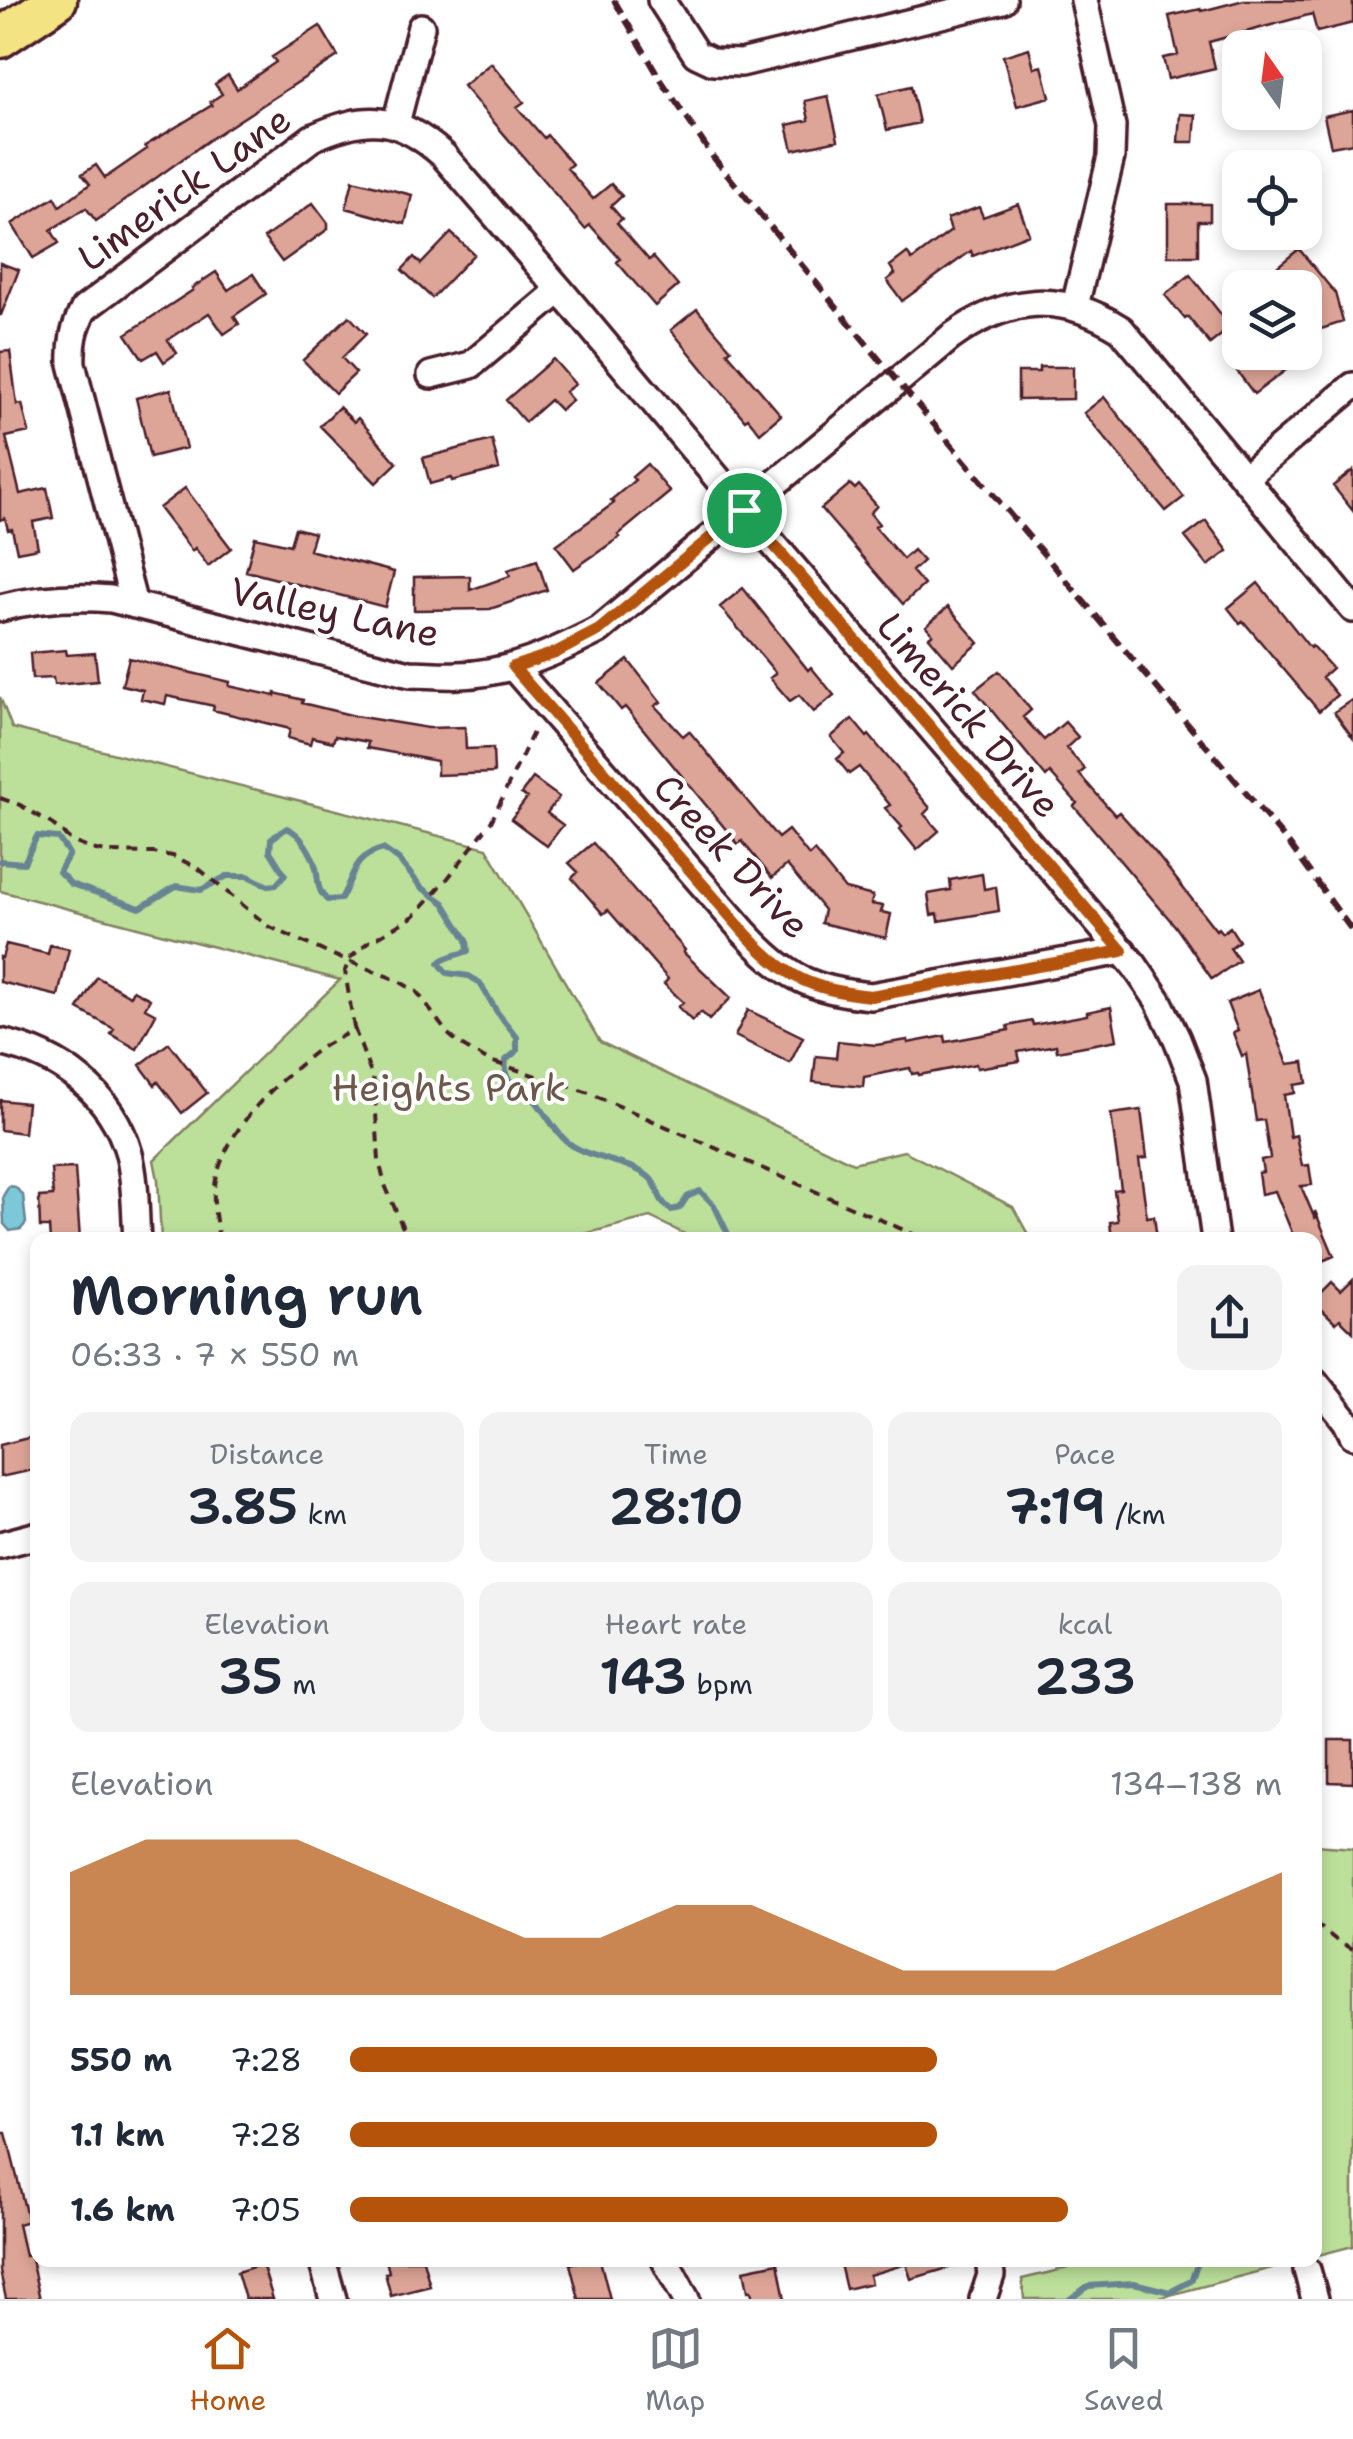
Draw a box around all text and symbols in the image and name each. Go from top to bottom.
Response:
north arrow [1222,30,1322,130]
map controls [1222,30,1322,370]
street label: Limerick Lane [67,93,301,283]
button: locate [1222,150,1322,250]
button: layers [1222,270,1322,370]
pin [702,468,787,553]
icon: arrive [717,483,772,538]
street label: Valley Lane [226,565,444,659]
street label: Limerick Drive [866,601,1072,829]
street label: Creek Drive [642,763,822,949]
park label: Heights Park [332,1062,566,1113]
text: Morning run [70,1258,423,1332]
button: share [1177,1265,1282,1370]
text: 06:33 · 7 × 550 m [70,1333,359,1376]
text: Distance [210,1435,324,1473]
text: Time [644,1435,708,1473]
text: Pace [1054,1435,1116,1473]
text: 3.85 [187,1473,298,1540]
text: 28:10 [608,1473,744,1540]
text: 7:19 [1004,1473,1106,1540]
text: km [298,1495,347,1533]
text: /km [1106,1495,1166,1533]
text: Elevation [204,1605,330,1643]
text: Heart rate [605,1605,747,1643]
text: kcal [1058,1605,1112,1643]
text: 35 [218,1643,283,1710]
text: 143 [599,1643,687,1710]
text: 233 [1034,1643,1136,1710]
text: m [283,1665,317,1703]
text: bpm [687,1665,753,1703]
text: Elevation [70,1762,213,1805]
text: 134–138 m [1110,1762,1282,1805]
text: 550 m [70,2038,172,2081]
text: 7:28 [230,2038,302,2081]
text: 1.1 km [70,2113,165,2156]
text: 7:28 [230,2113,302,2156]
text: 1.6 km [70,2188,175,2231]
text: 7:05 [230,2188,301,2231]
tab: Home [189,2321,266,2419]
tab: Map [645,2321,705,2419]
tab: Saved [1084,2321,1164,2419]

